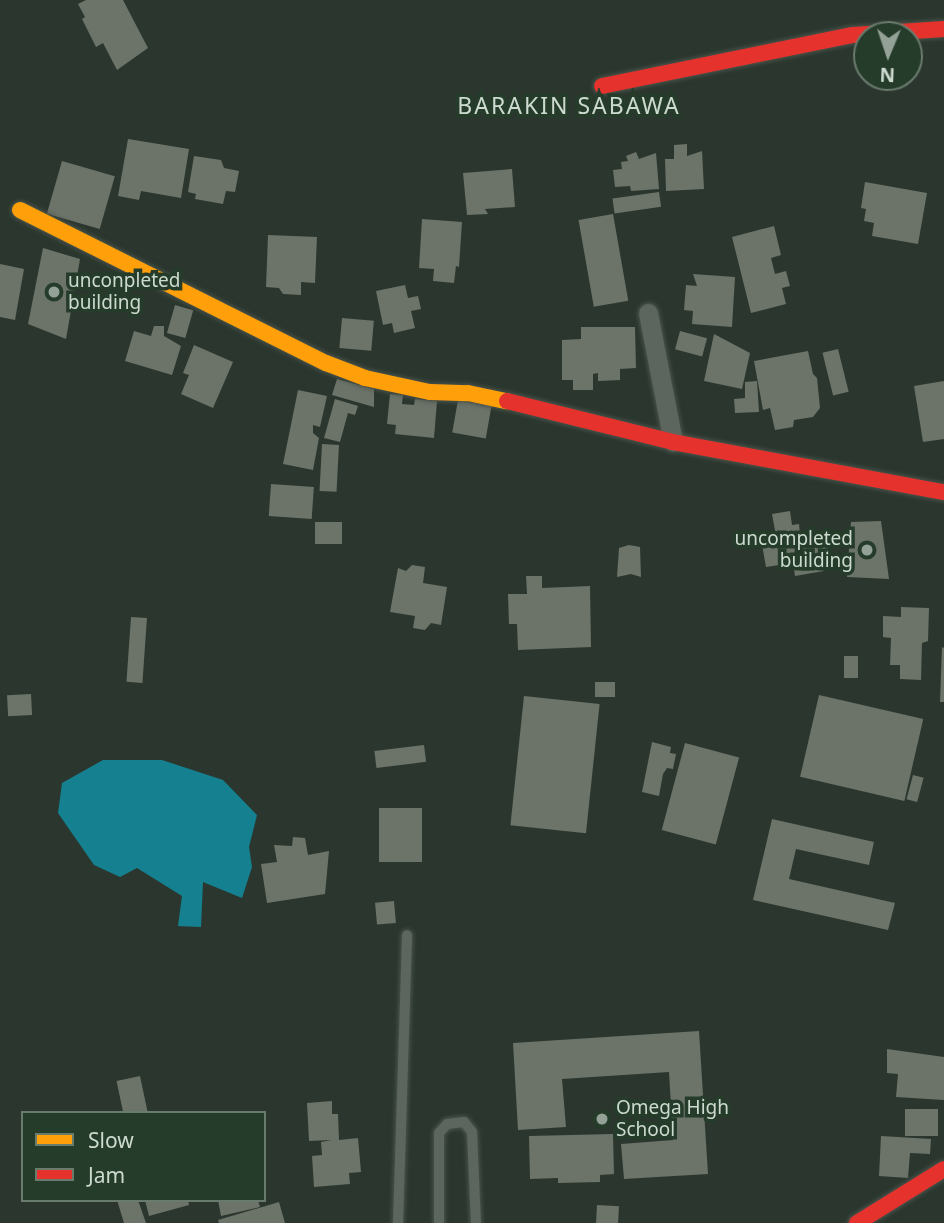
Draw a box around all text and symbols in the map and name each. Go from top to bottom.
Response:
north arrow [853,21,923,91]
text: N [879,62,896,88]
district label: BARAKIN SABAWA [459,91,679,119]
place label: unconpleted building [68,270,180,314]
marker: unconpleted building [46,284,62,300]
place label: uncompleted building [735,528,853,572]
marker: uncompleted building [859,542,875,558]
place label: Omega High School [616,1097,729,1141]
legend [21,1111,266,1202]
marker: Omega High School [594,1111,610,1127]
text: Slow [88,1126,134,1154]
text: Jam [88,1161,125,1189]

